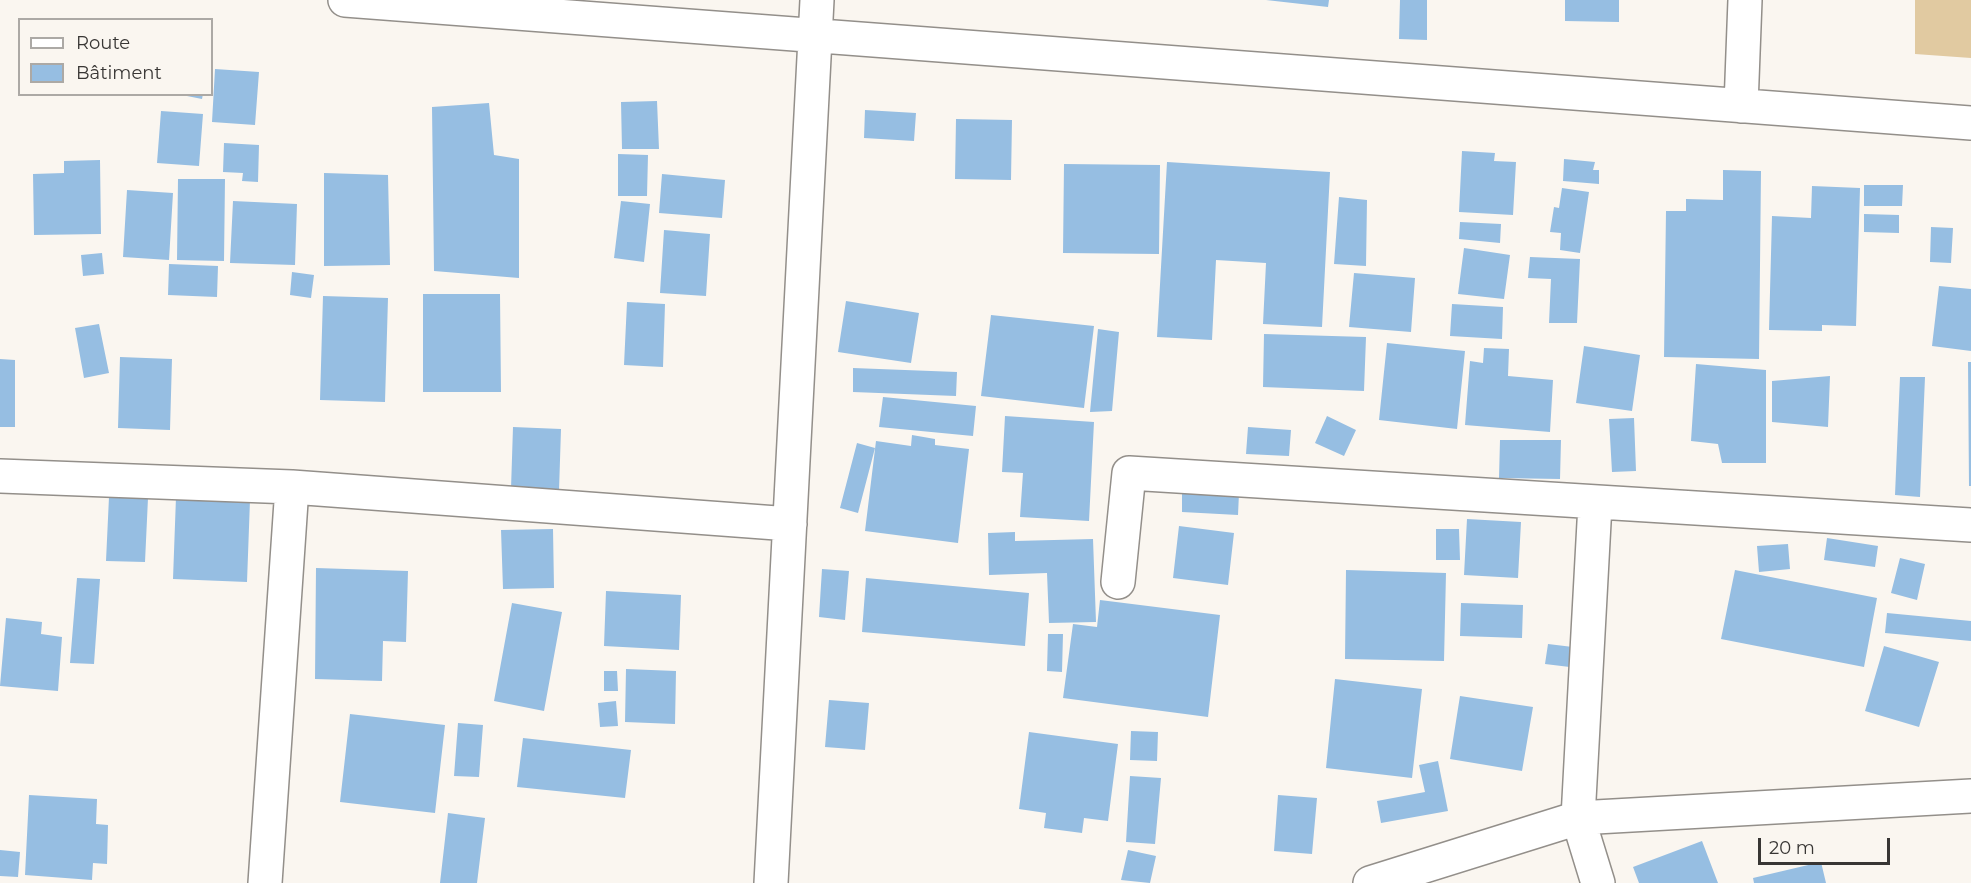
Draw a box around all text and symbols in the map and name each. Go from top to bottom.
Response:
legend [18,18,213,96]
text: Route [76,32,130,54]
text: Bâtiment [76,62,162,84]
scale bar [1761,826,1893,864]
text: 20 m [1769,837,1815,859]

